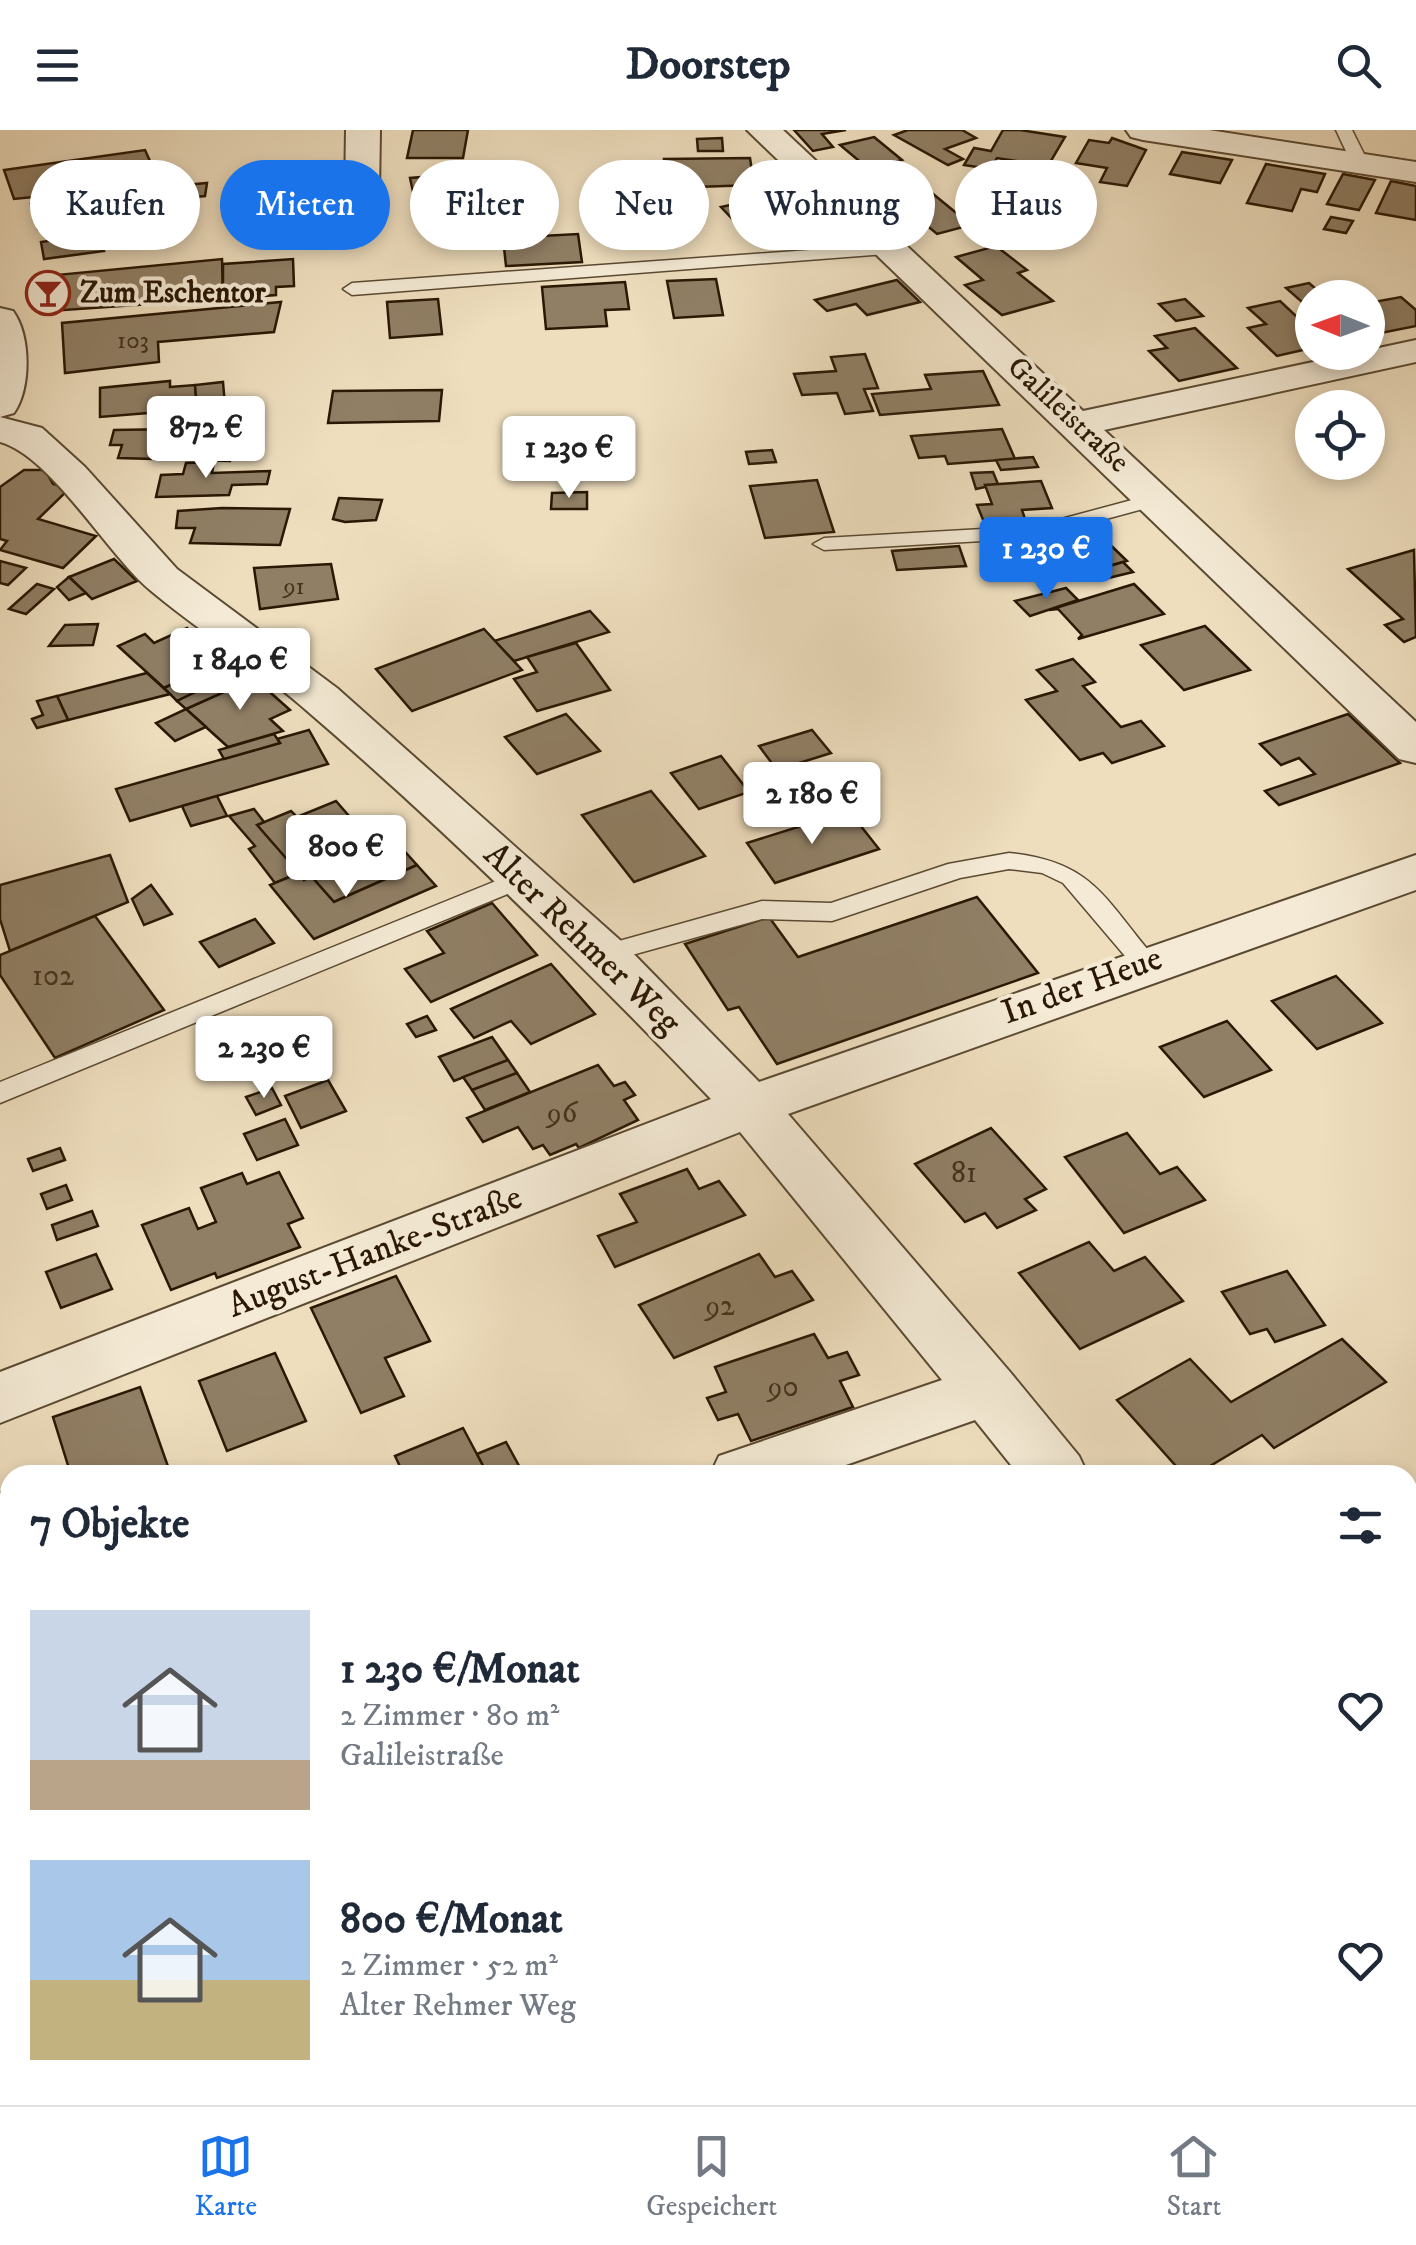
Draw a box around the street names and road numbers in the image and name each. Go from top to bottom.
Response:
street label: Galileistraße [999,349,1137,481]
street label: Alter Rehmer Weg [474,834,691,1045]
street label: In der Heue [996,937,1168,1035]
street label: August-Hanke-Straße [222,1176,528,1328]

